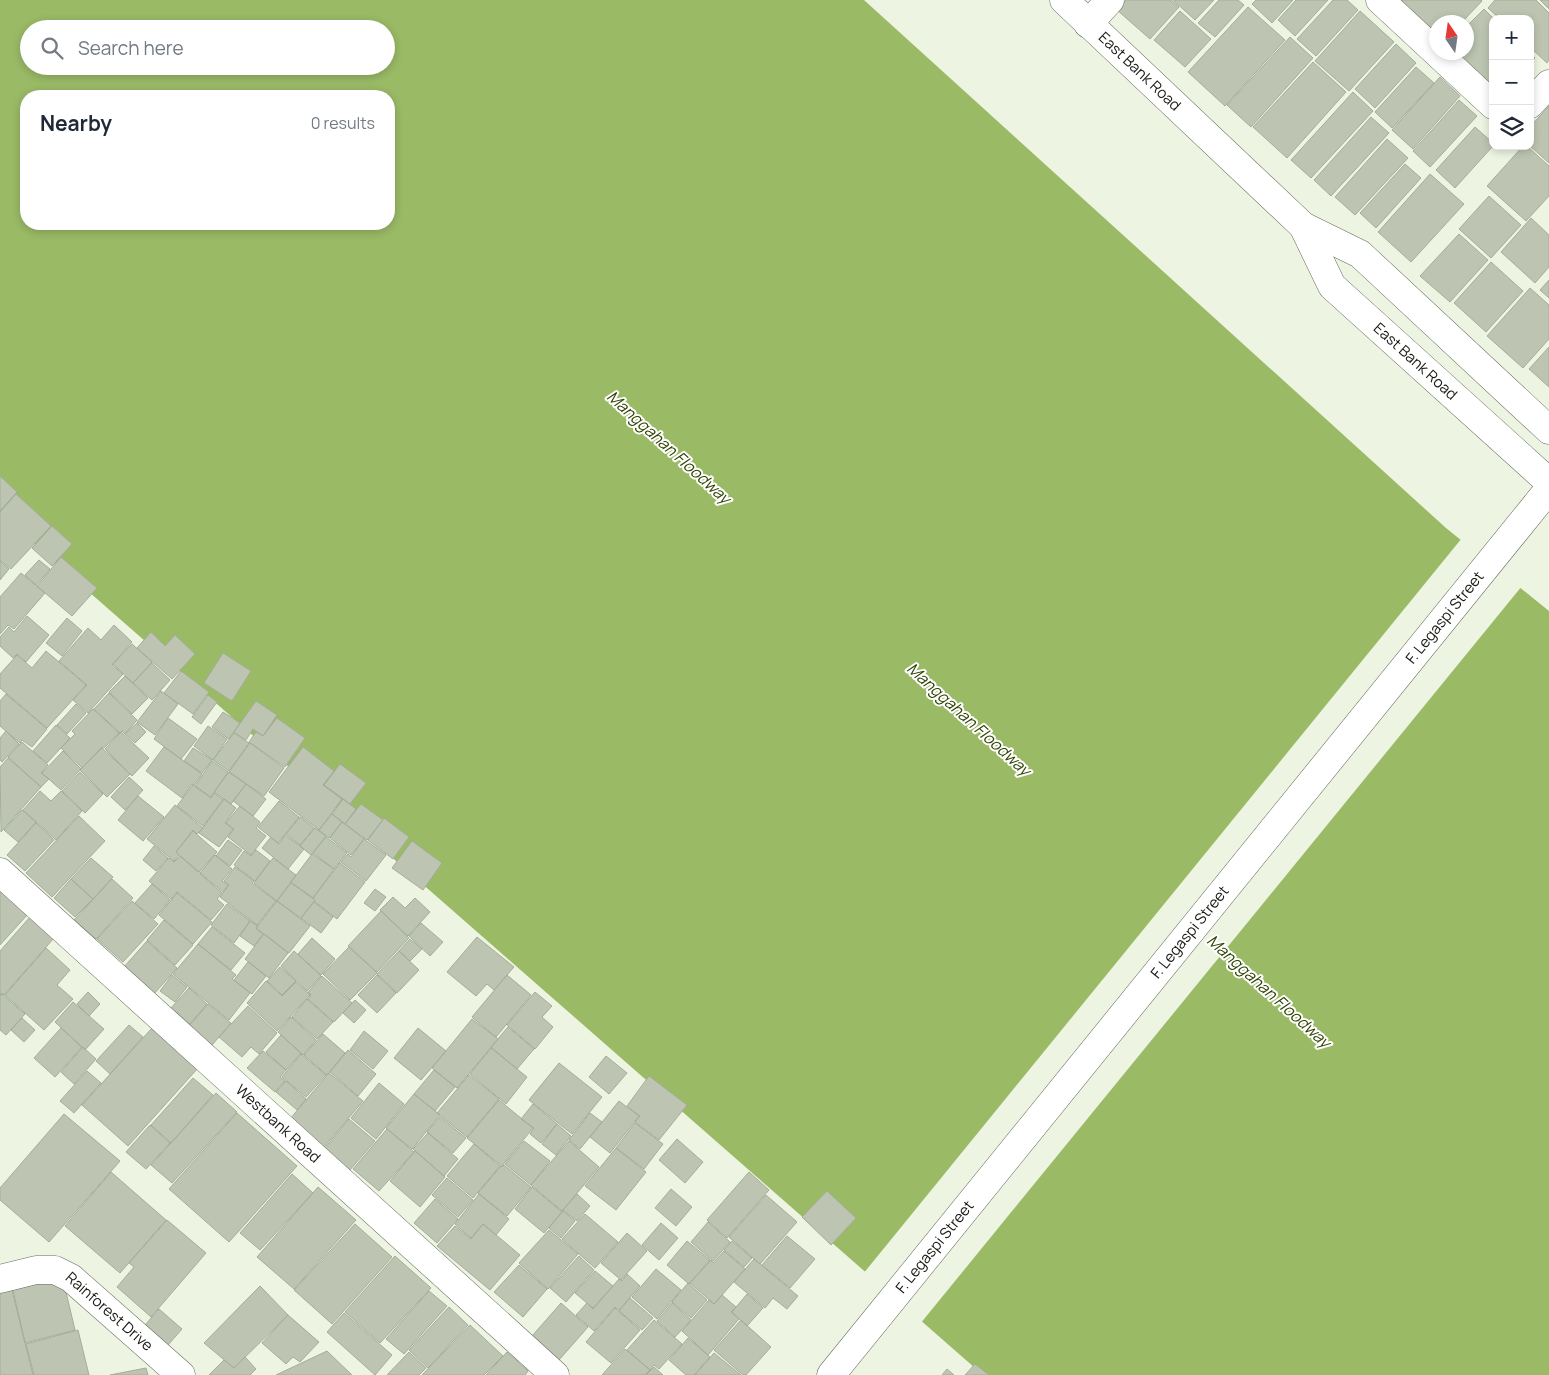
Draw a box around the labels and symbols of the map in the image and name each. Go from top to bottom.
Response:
north arrow [1429,15,1474,60]
street label: East Bank Road [1094,27,1186,115]
street label: East Bank Road [1369,318,1462,404]
water label: Manggahan Floodway [602,385,738,510]
street label: F. Legaspi Street [1401,566,1488,668]
water label: Manggahan Floodway [902,657,1038,782]
street label: F. Legaspi Street [1146,881,1233,983]
water label: Manggahan Floodway [1202,929,1338,1054]
street label: Westbank Road [231,1079,325,1168]
street label: F. Legaspi Street [891,1196,978,1297]
street label: Rainforest Drive [61,1267,158,1356]

